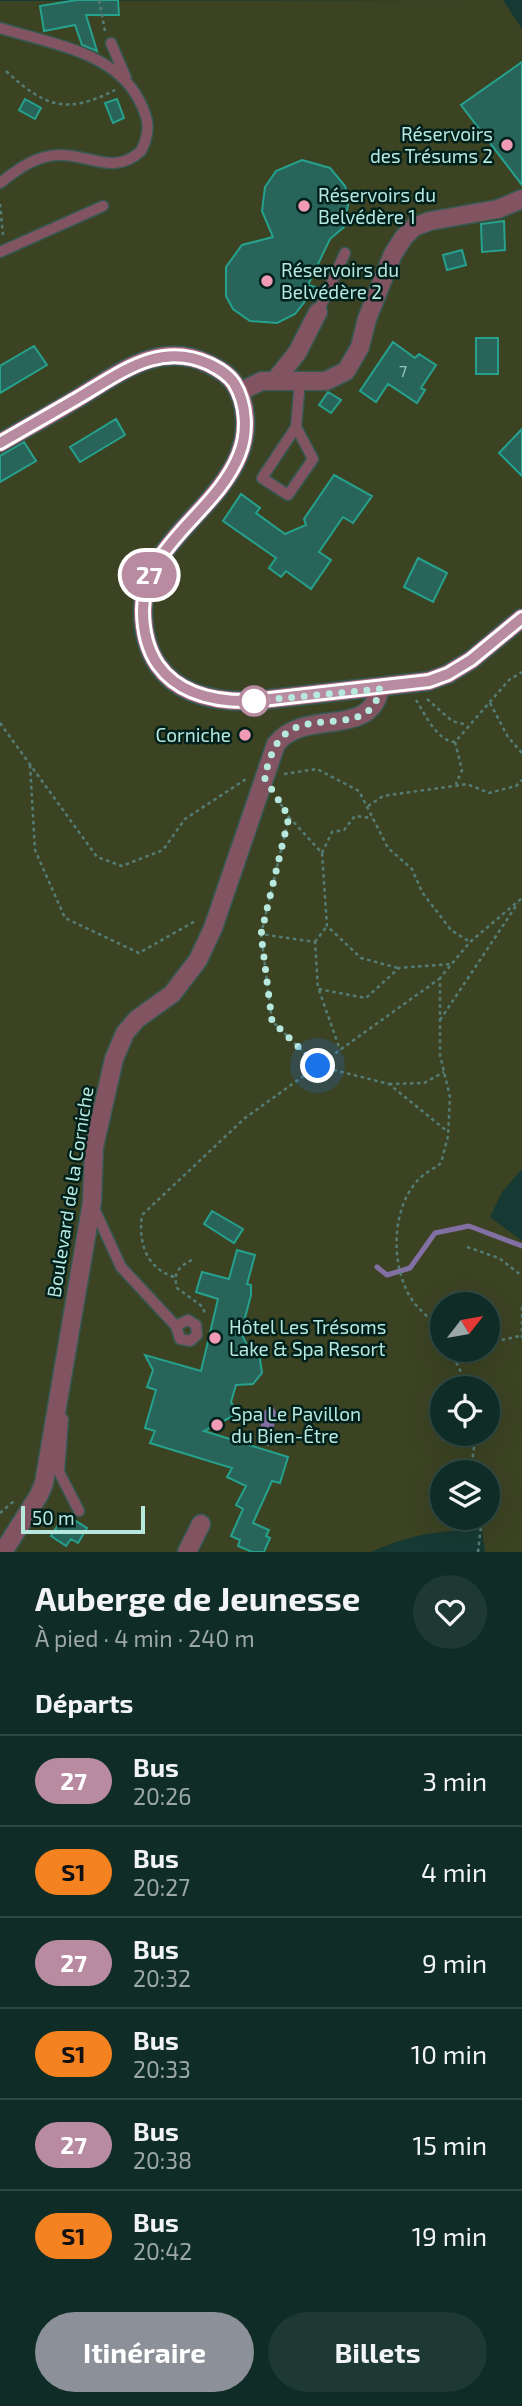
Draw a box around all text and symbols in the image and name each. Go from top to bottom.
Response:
place label: Réservoirs des Trésums 2 [370,122,493,167]
marker: Réservoirs des Trésums 2 [499,137,515,153]
place label: Réservoirs du Belvédère 1 [318,183,436,228]
marker: Réservoirs du Belvédère 1 [296,198,312,214]
place label: Réservoirs du Belvédère 2 [281,258,399,303]
marker: Réservoirs du Belvédère 2 [259,273,275,289]
house number: 7 [399,361,407,380]
line badge: 27 [118,552,180,598]
text: 27 [136,560,162,589]
unlabelled marker [239,686,269,716]
place label: Corniche [155,723,231,746]
marker: Corniche [237,727,253,743]
your location [300,1048,335,1083]
street label: Boulevard de la Corniche [41,1085,98,1299]
north arrow [430,1292,500,1362]
map controls [430,1292,500,1530]
place label: Hôtel Les Trésoms Lake & Spa Resort [229,1315,386,1360]
marker: Hôtel Les Trésoms Lake & Spa Resort [207,1330,223,1346]
button: locate [430,1376,500,1446]
place label: Spa Le Pavillon du Bien-Être [231,1402,361,1447]
marker: Spa Le Pavillon du Bien-Être [209,1417,225,1433]
button: layers [430,1460,500,1530]
scale bar [21,1503,145,1535]
text: 50 m [32,1506,75,1529]
button: heart [413,1575,487,1649]
text: Auberge de Jeunesse [35,1578,360,1618]
text: À pied · 4 min · 240 m [35,1624,255,1652]
text: Départs [35,1687,133,1718]
text: Bus [133,1751,179,1782]
text: 3 min [422,1765,487,1796]
text: 27 [60,1766,87,1795]
text: 20:26 [133,1782,191,1810]
text: Bus [133,1842,179,1873]
text: 4 min [421,1856,487,1887]
text: S1 [61,1857,86,1886]
text: 20:27 [133,1873,190,1901]
text: Bus [133,1933,179,1964]
text: 9 min [422,1947,487,1978]
text: 27 [60,1948,87,1977]
text: 20:32 [133,1964,191,1992]
text: Bus [133,2024,179,2055]
text: 10 min [411,2038,487,2069]
text: S1 [61,2039,86,2068]
text: 20:33 [133,2055,191,2083]
text: Bus [133,2115,179,2146]
text: 15 min [413,2129,487,2160]
text: 27 [60,2130,87,2159]
text: 20:38 [133,2146,192,2174]
text: Bus [133,2206,179,2237]
text: 19 min [412,2220,487,2251]
text: S1 [61,2221,86,2250]
text: 20:42 [133,2237,192,2265]
button: Itinéraire [35,2312,254,2392]
button: Billets [268,2312,487,2392]

